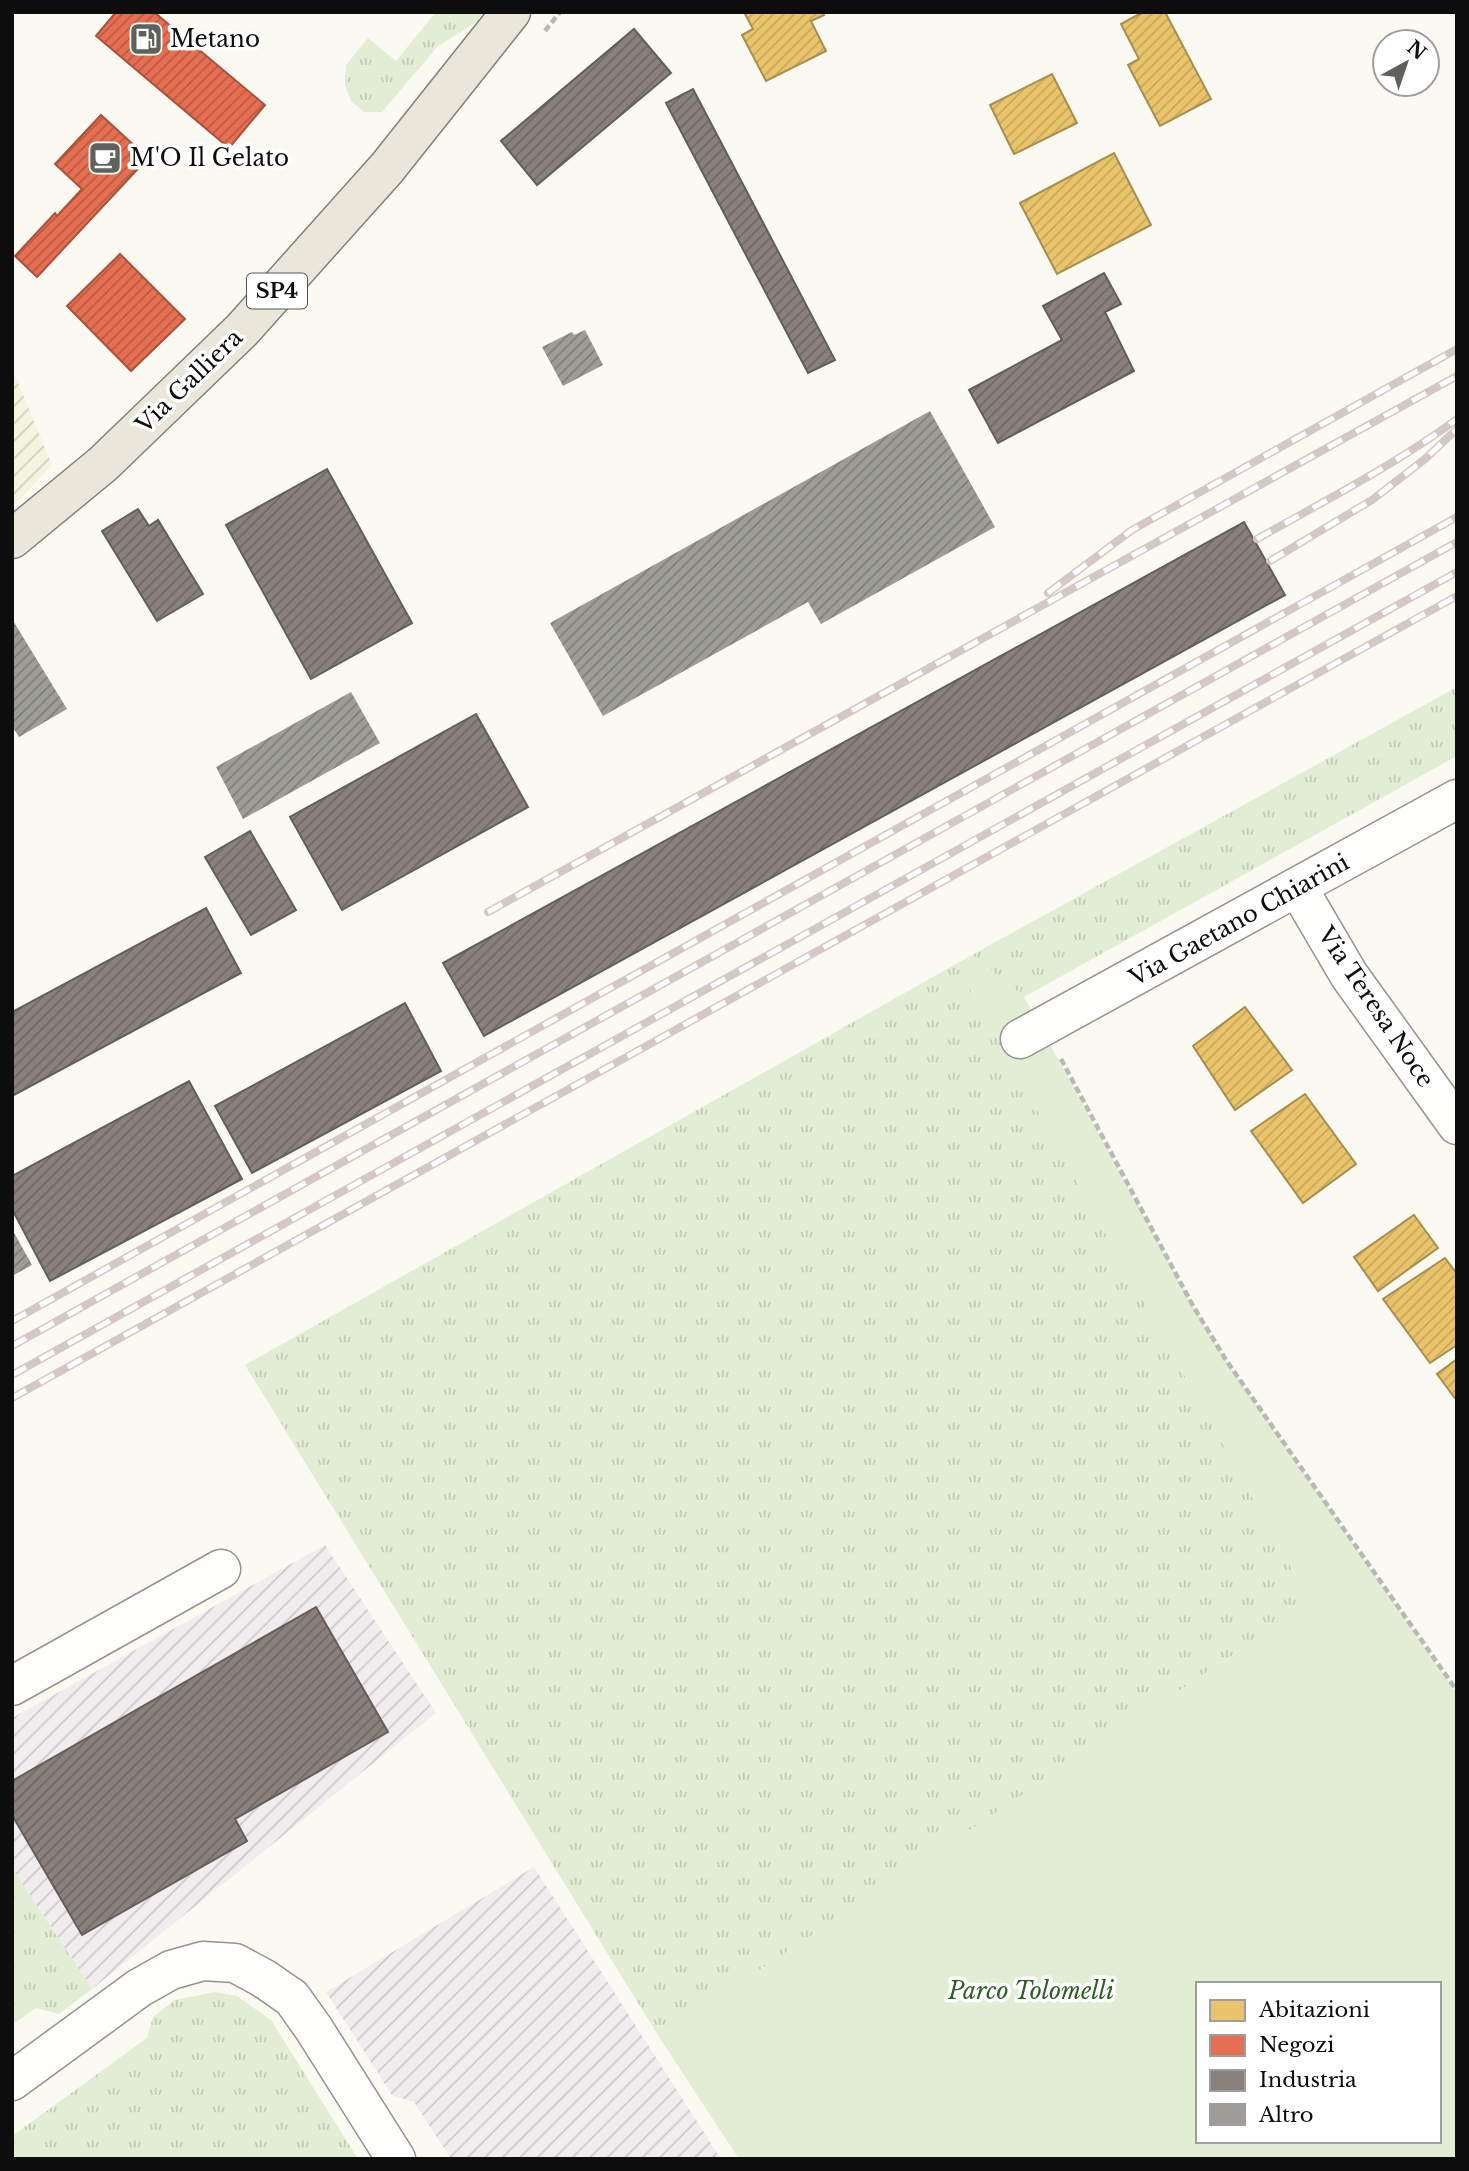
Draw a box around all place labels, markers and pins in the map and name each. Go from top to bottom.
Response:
fuel station icon: Metano [127,20,165,58]
place label: Metano [170,25,260,53]
cafe icon: M'O Il Gelato [86,139,124,177]
place label: M'O Il Gelato [130,144,289,172]

